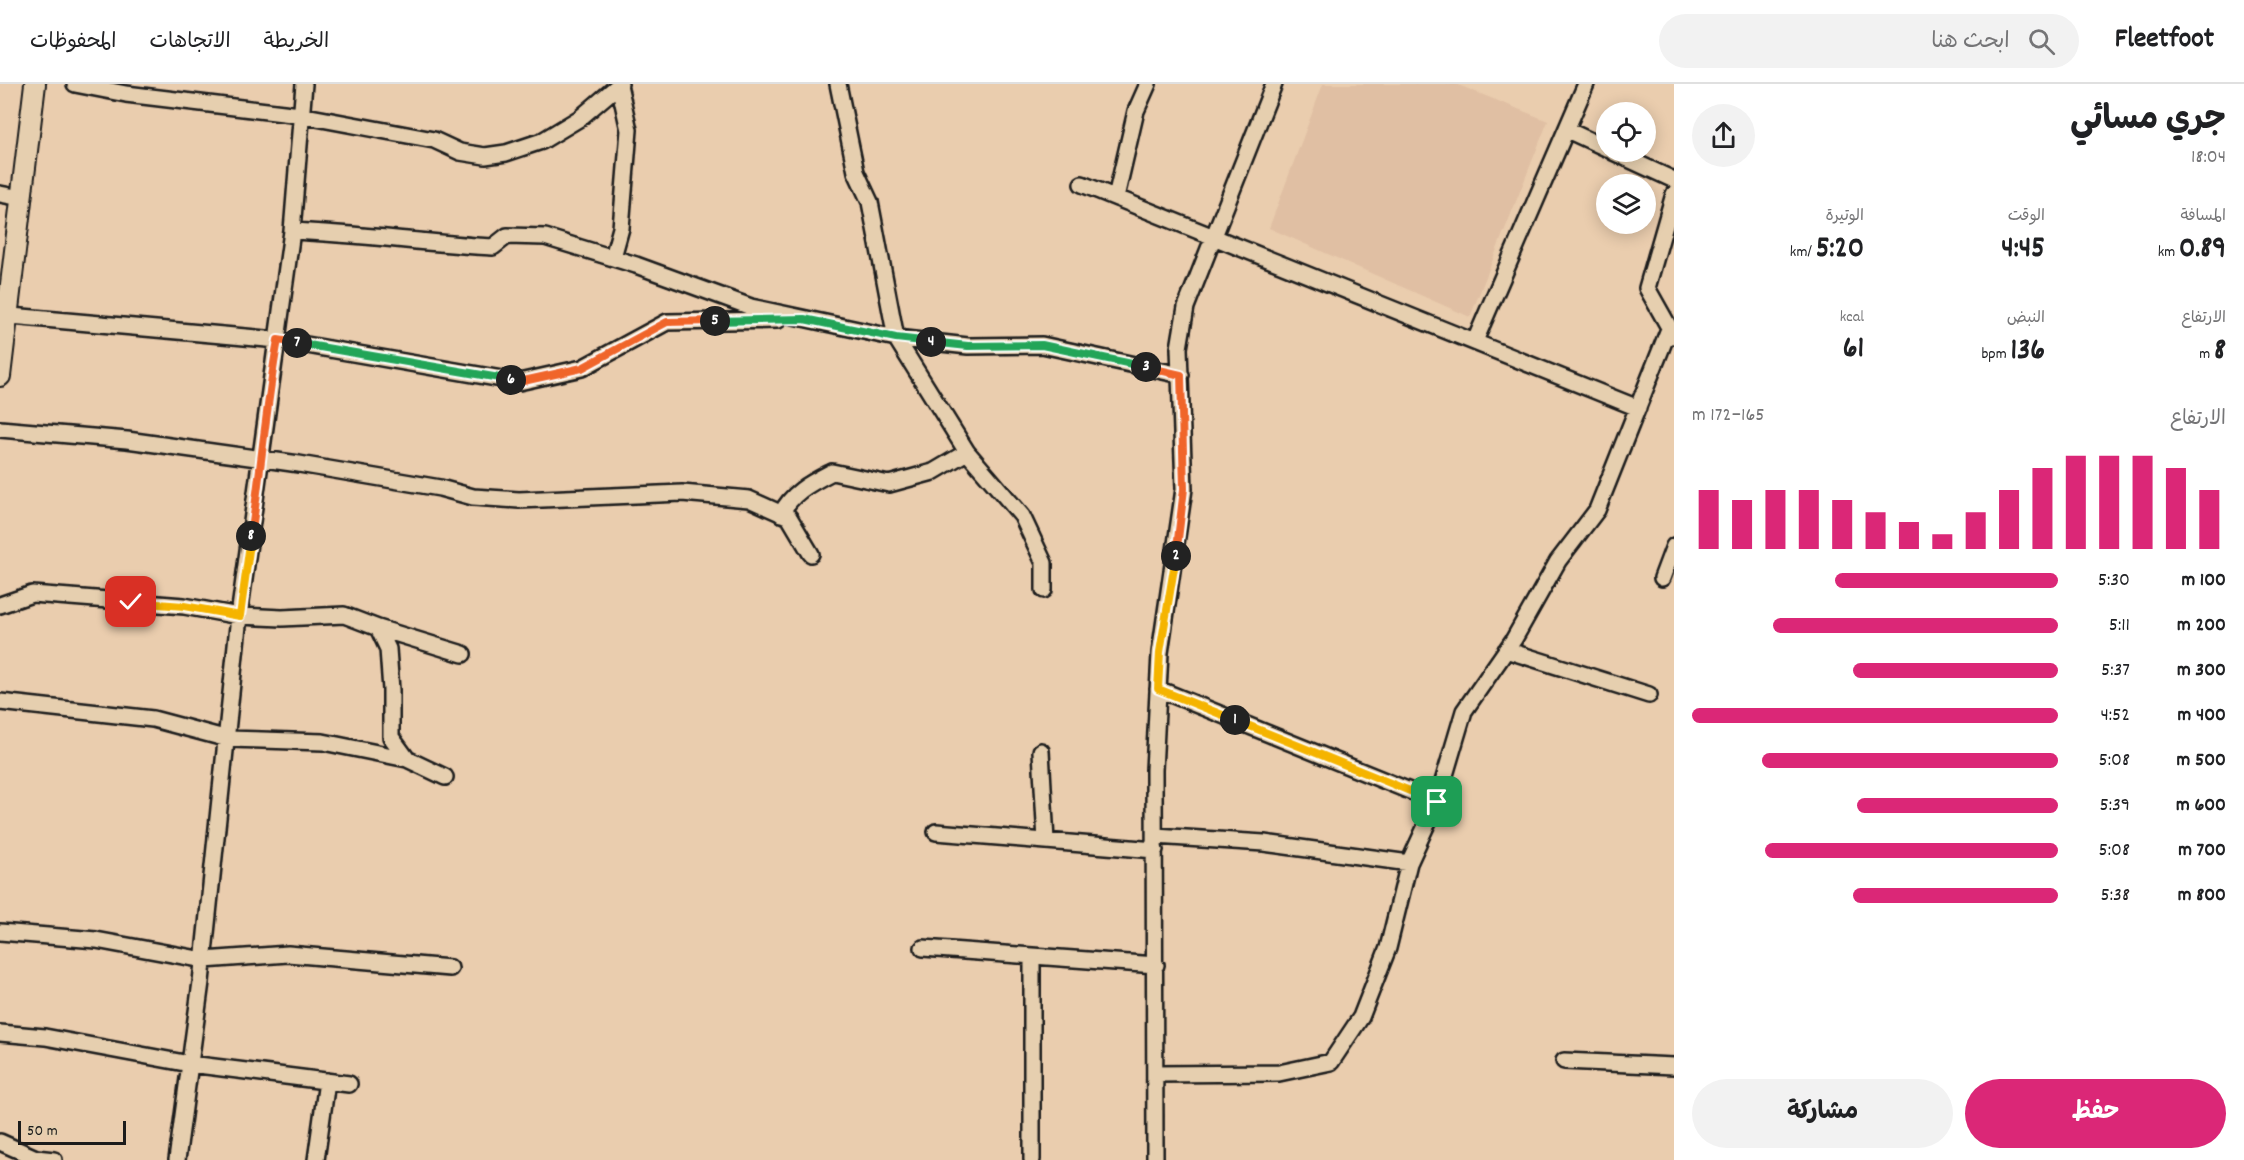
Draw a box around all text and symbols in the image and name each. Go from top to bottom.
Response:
search box [1659,14,2079,68]
text: Fleetfoot [2115,21,2214,61]
icon: search [2025,25,2058,58]
text: ابحث هنا [1931,27,2010,58]
text: المحفوظات [30,28,116,58]
text: الاتجاهات [149,28,231,58]
text: الخريطة [264,28,329,58]
text: جري مسائي [2070,98,2226,145]
map controls [1596,102,1656,234]
button: locate [1596,102,1656,162]
button: share [1692,104,1755,167]
text: 18:04 [2191,144,2226,172]
button: layers [1596,174,1656,234]
text: الوتيرة [1825,205,1864,228]
text: الوقت [2008,205,2045,228]
text: المسافة [2180,205,2226,228]
text: 5:20 [1816,229,1864,272]
text: 4:45 [2001,229,2045,272]
text: 0.89 [2179,229,2226,272]
text: /km [1790,241,1816,264]
text: km [2158,241,2179,264]
pin: 5 [700,306,730,336]
text: kcal [1840,306,1864,329]
text: النبض [2007,307,2045,330]
text: الارتفاع [2181,307,2226,330]
text: 5 [711,309,719,332]
pin: 4 [916,327,946,357]
pin: 7 [282,328,312,358]
text: 61 [1843,329,1864,372]
text: 4 [928,330,934,353]
text: 7 [294,331,300,354]
text: 136 [2010,331,2045,374]
text: 8 [2214,331,2226,374]
text: bpm [1981,343,2010,366]
text: m [2199,343,2214,366]
pin: 3 [1131,352,1161,382]
text: 3 [1142,355,1150,378]
pin: 6 [496,365,526,395]
text: 6 [507,368,515,391]
text: 165–172 m [1692,402,1765,430]
text: الارتفاع [2170,406,2226,434]
pin: 8 [236,521,266,551]
text: 8 [248,524,254,547]
pin: 2 [1161,541,1191,571]
text: 2 [1173,544,1180,567]
text: 5:30 [2098,567,2130,595]
text: 100 m [2181,567,2226,595]
pin [105,576,156,627]
icon: check [114,585,147,618]
text: 5:11 [2109,612,2130,640]
text: 200 m [2177,612,2226,640]
text: 5:37 [2101,657,2130,685]
text: 300 m [2177,657,2226,685]
text: 4:52 [2100,702,2130,730]
text: 400 m [2178,702,2226,730]
pin: 1 [1220,705,1250,735]
text: 1 [1233,708,1237,731]
text: 5:08 [2099,747,2130,775]
text: 500 m [2177,747,2226,775]
pin [1411,776,1462,827]
icon: arrive [1420,785,1453,818]
text: 5:39 [2099,792,2130,820]
text: 600 m [2176,792,2226,820]
text: 5:08 [2099,837,2130,865]
text: 700 m [2178,837,2226,865]
text: 5:38 [2101,882,2130,910]
text: 800 m [2178,882,2226,910]
button: مشاركة [1692,1079,1953,1148]
button: حفظ [1965,1079,2226,1148]
scale bar [18,1118,126,1146]
text: 50 m [27,1120,58,1143]

